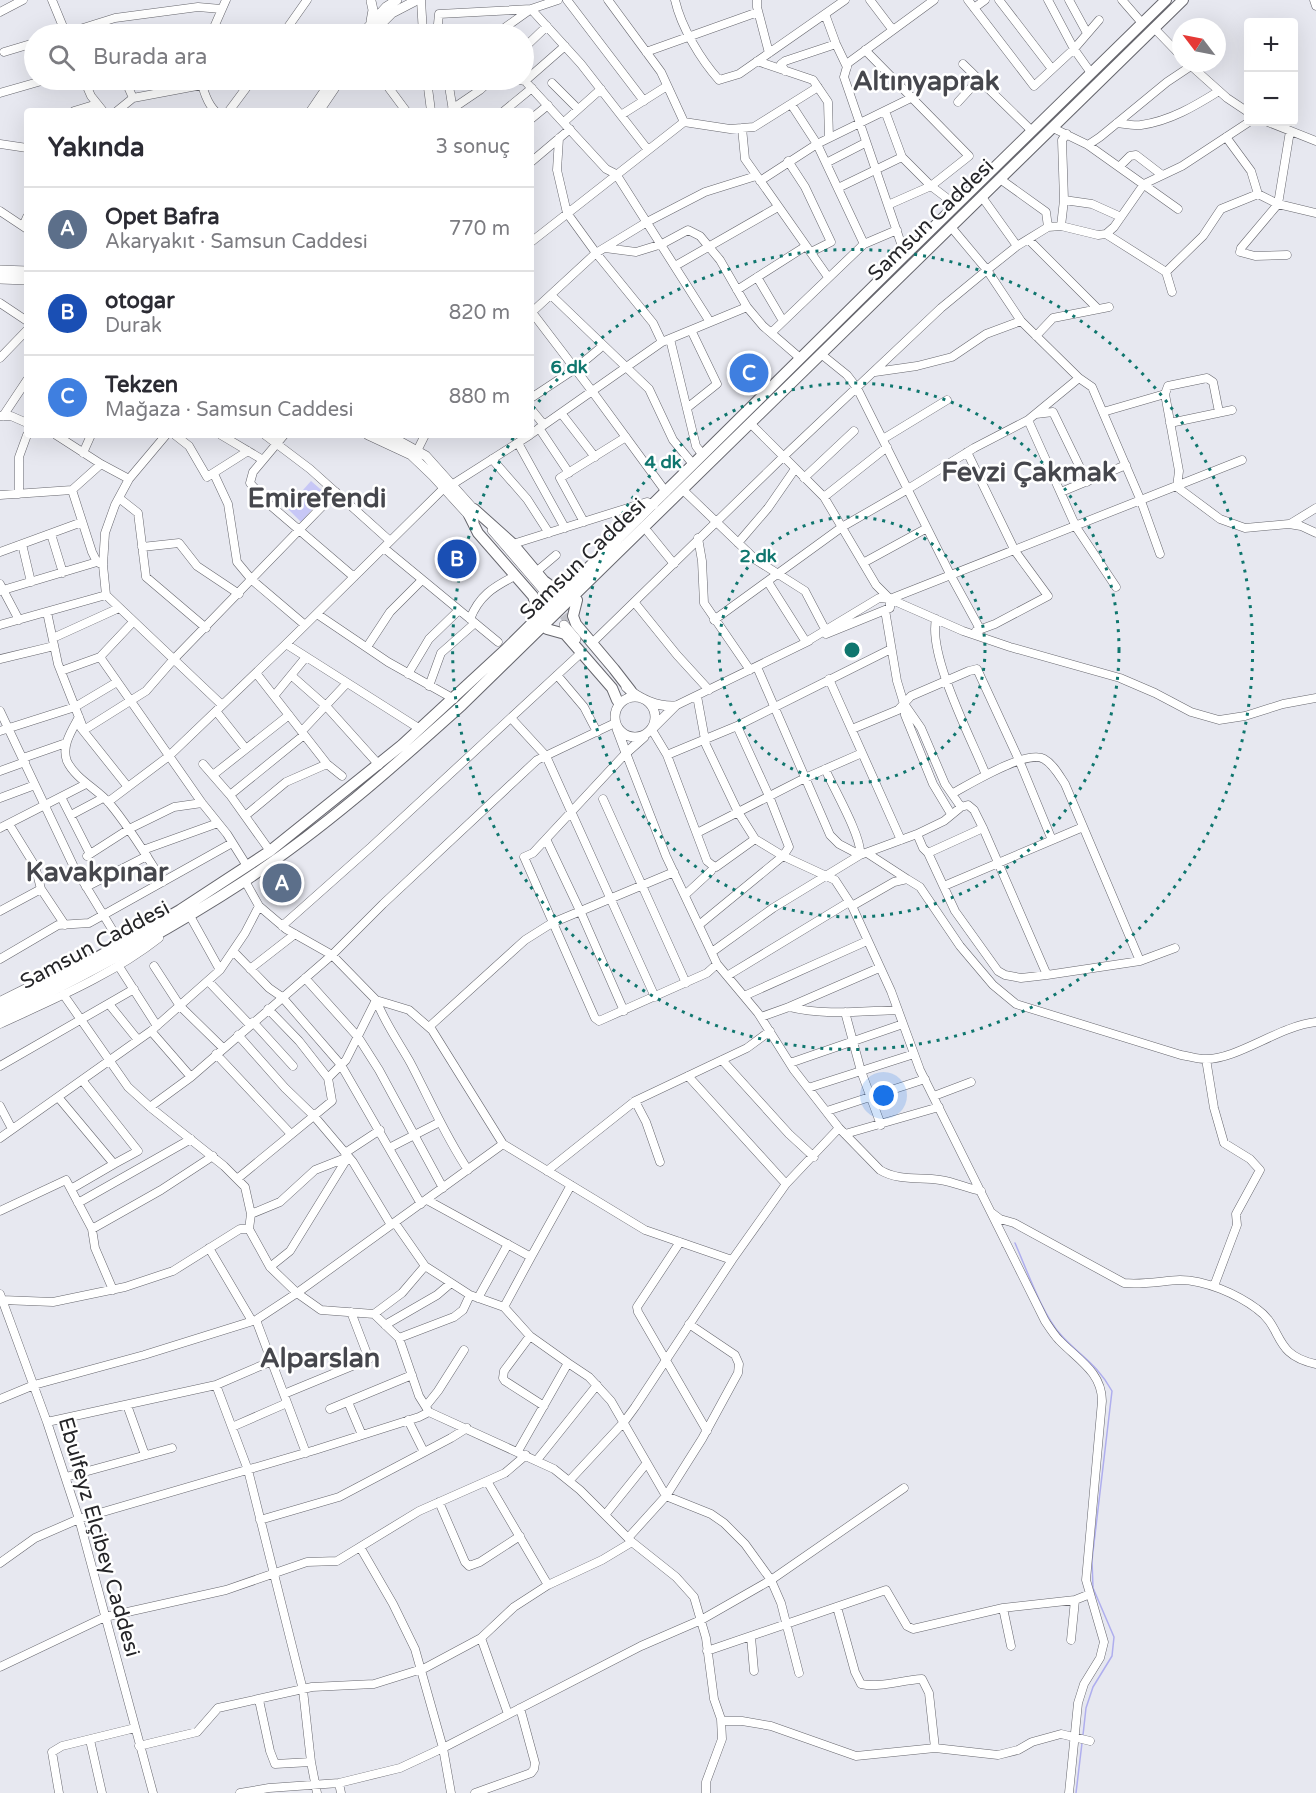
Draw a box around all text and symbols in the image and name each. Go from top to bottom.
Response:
north arrow [1172,18,1226,72]
map controls [1244,18,1298,126]
button: + [1244,18,1298,72]
search box [24,24,534,90]
icon: search [45,41,78,74]
text: Burada ara [93,44,207,70]
district label: Altınyaprak [853,65,1000,98]
button: − [1244,72,1298,126]
text: Yakında [48,132,145,163]
text: 3 sonuç [436,135,510,159]
street label: Samsun Caddesi [863,154,999,286]
text: Opet Bafra [105,204,220,230]
text: A [60,217,75,241]
text: 770 m [449,217,510,241]
text: Akaryakıt · Samsun Caddesi [105,230,368,254]
text: otogar [105,288,175,314]
text: B [61,301,74,325]
text: 820 m [449,301,510,325]
text: Durak [105,314,162,338]
pin: C [730,350,768,395]
text: 6 dk [550,356,588,378]
text: Tekzen [105,372,178,398]
text: C [61,385,74,409]
text: 880 m [449,385,510,409]
text: Mağaza · Samsun Caddesi [105,398,354,422]
text: 4 dk [644,451,682,473]
district label: Fevzi Çakmak [941,456,1117,489]
district label: Emirefendi [248,482,386,515]
street label: Samsun Caddesi [515,493,651,625]
pin: B [438,536,476,582]
text: 2 dk [739,545,777,567]
centre of rings [842,640,862,660]
district label: Kavakpınar [26,856,169,889]
pin: A [262,860,302,906]
street label: Samsun Caddesi [16,895,174,995]
your location [869,1081,898,1110]
district label: Alparslan [260,1342,380,1375]
street label: Ebulfeyz Elçibey Caddesi [53,1414,145,1660]

